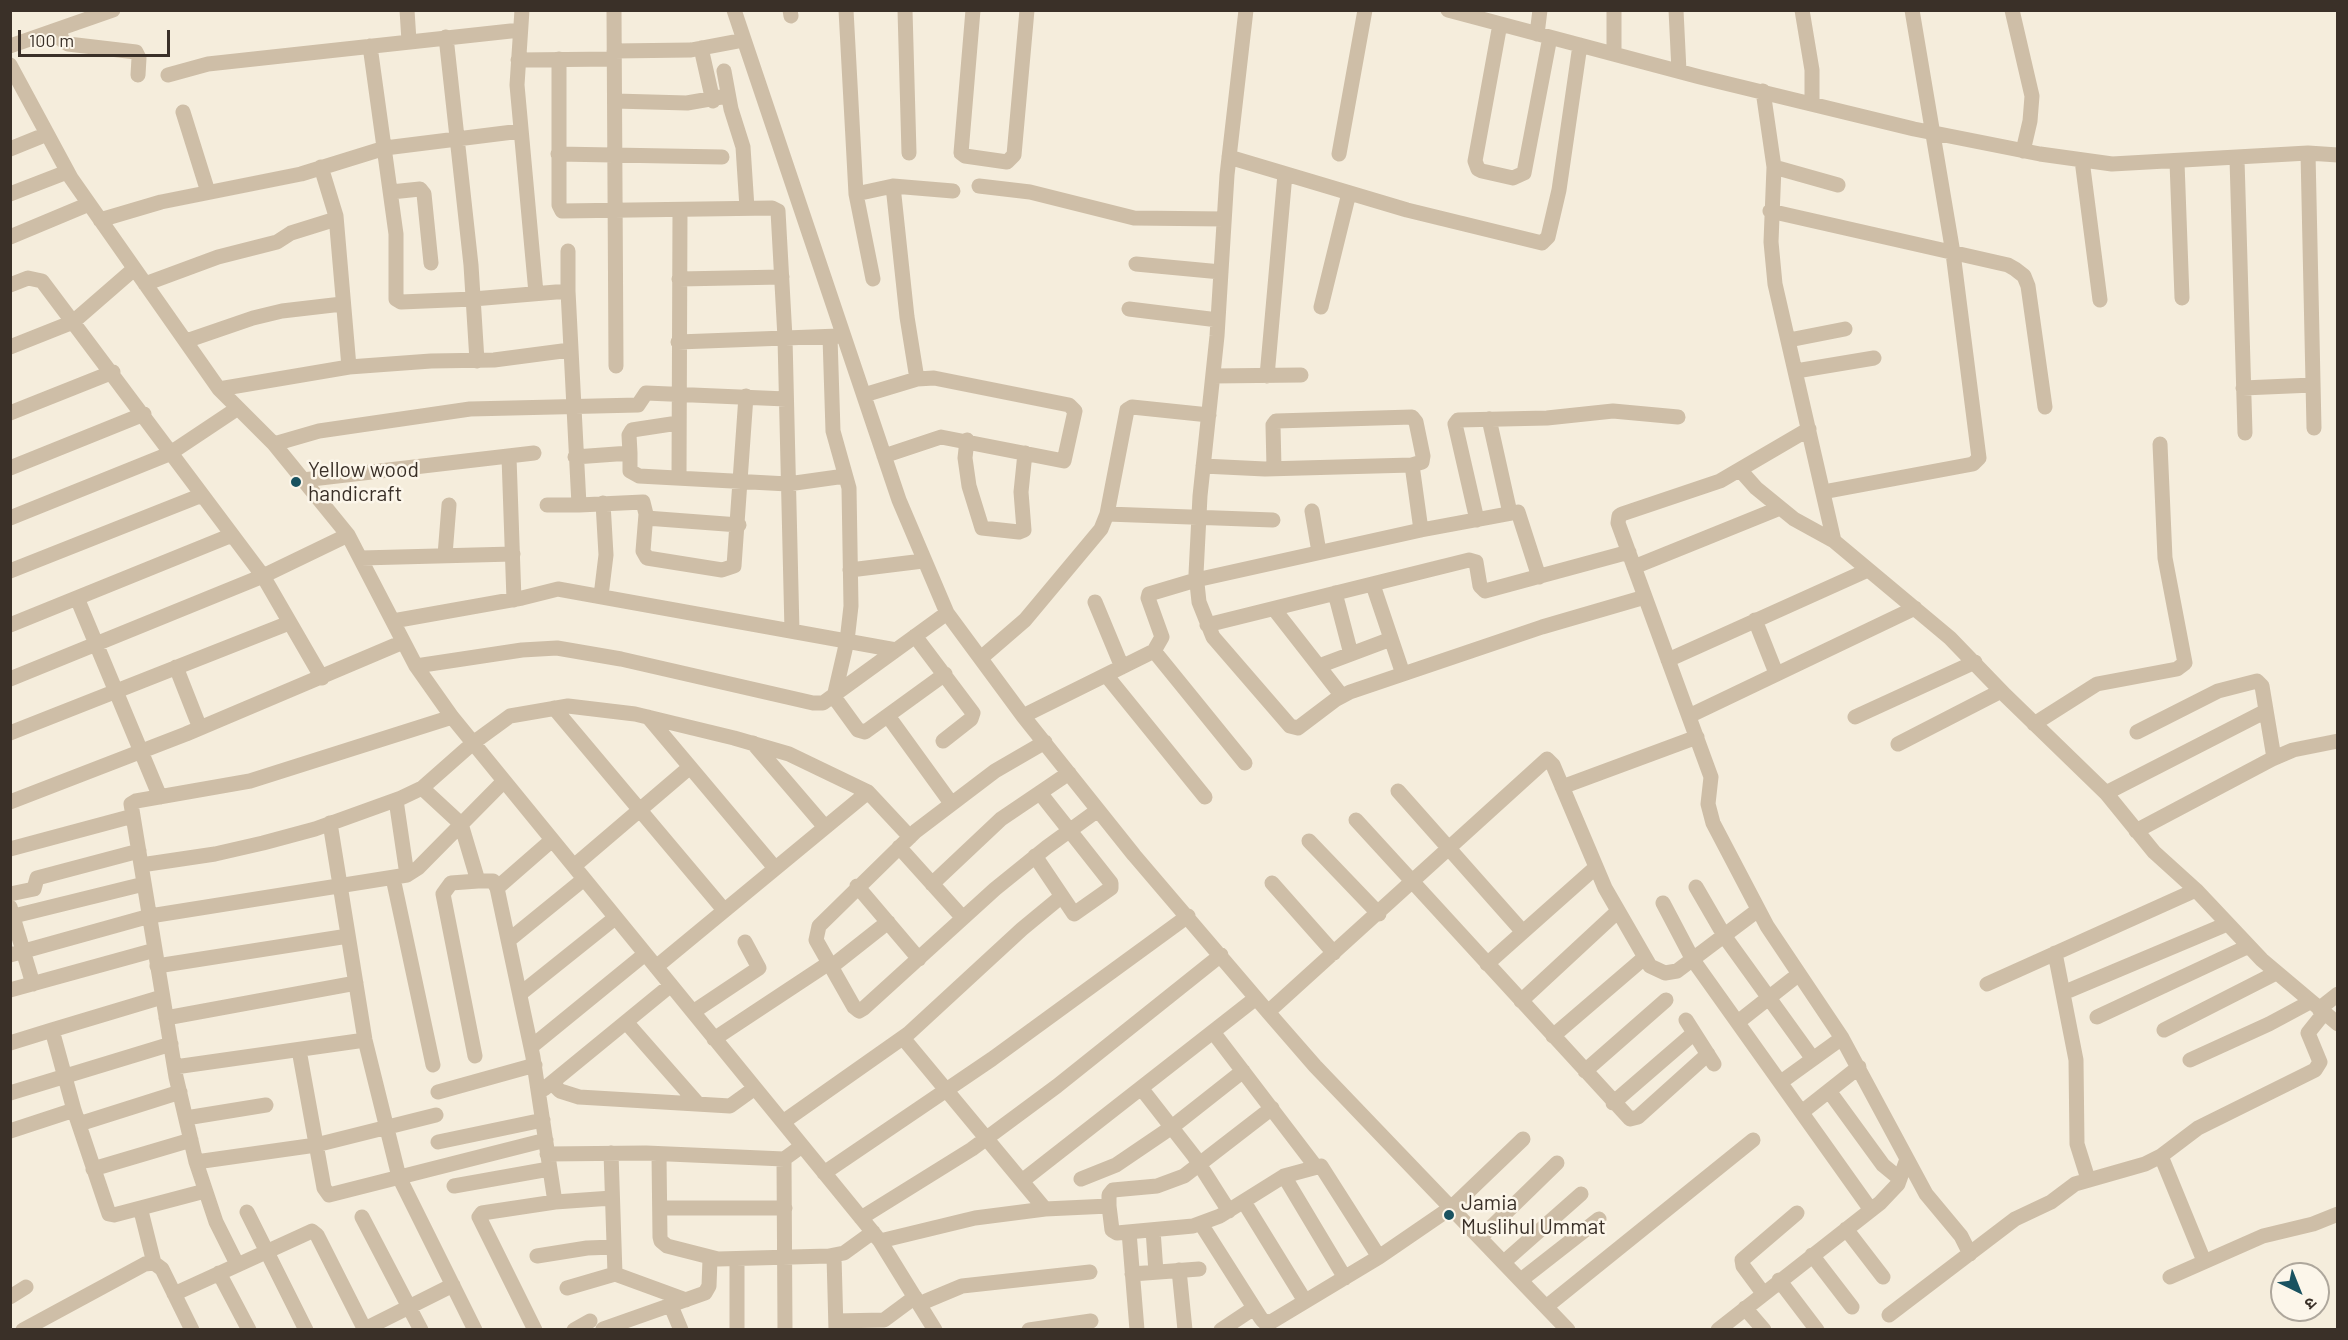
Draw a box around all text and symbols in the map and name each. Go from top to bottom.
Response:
scale bar [21,18,172,56]
text: 100 m [29,29,74,51]
place label: Yellow wood handicraft [308,457,419,507]
marker: Yellow wood handicraft [289,475,303,489]
place label: Jamia Muslihul Ummat [1461,1190,1606,1240]
marker: Jamia Muslihul Ummat [1442,1208,1456,1222]
north arrow [2270,1262,2330,1322]
text: उ [2301,1294,2321,1314]

